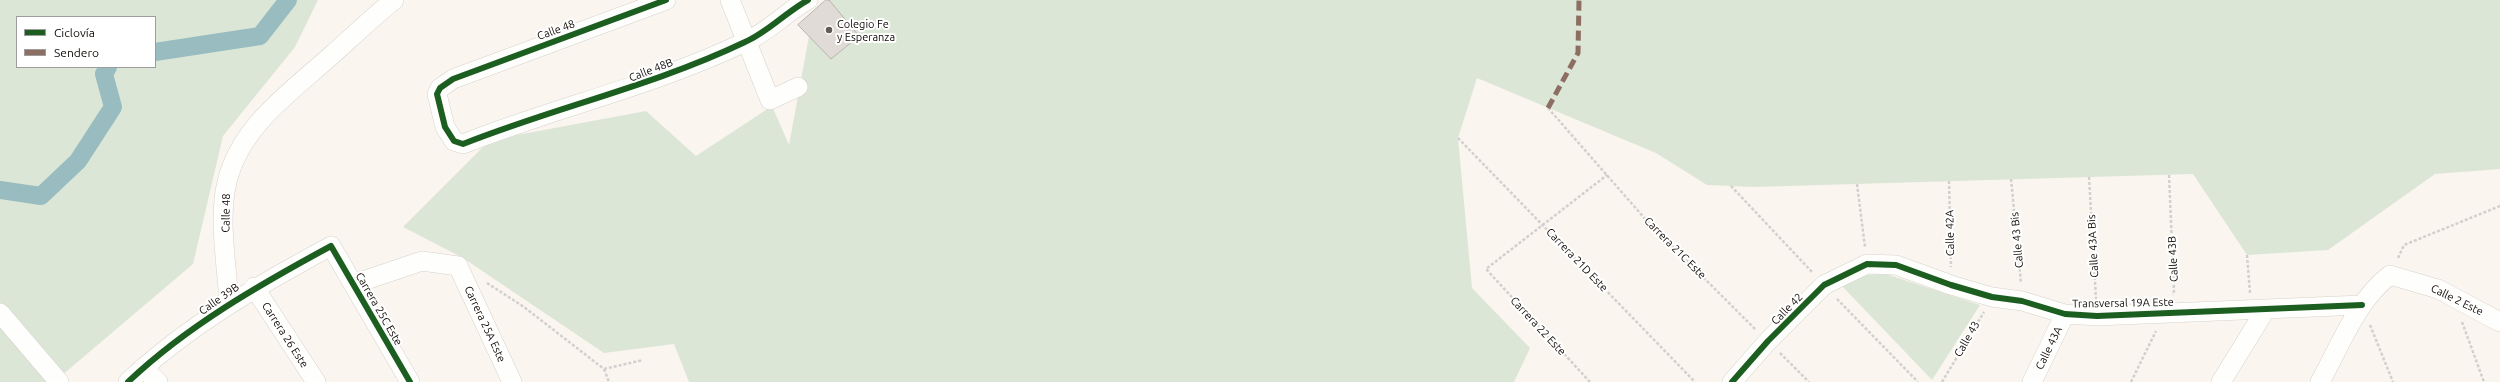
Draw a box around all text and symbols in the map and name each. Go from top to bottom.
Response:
legend [16,16,156,68]
street label: Calle 48 [535,17,577,43]
place label: Colegio Fe y Esperanza [837,17,895,43]
marker: Colegio Fe y Esperanza [824,25,834,35]
text: Ciclovía [54,26,95,39]
text: Sendero [54,46,99,59]
street label: Calle 48B [627,56,675,84]
street label: Calle 48 [219,193,233,233]
street label: Calle 42A [1943,210,1957,256]
street label: Calle 43 Bis [2008,211,2026,269]
street label: Carrera 21C Este [1641,214,1709,282]
street label: Calle 43A Bis [2085,214,2101,278]
street label: Carrera 21D Este [1543,226,1611,294]
street label: Calle 43B [2165,236,2181,282]
street label: Carrera 25C Este [353,270,405,348]
street label: Calle 39B [196,280,242,318]
street label: Calle 2 Este [2429,282,2485,318]
street label: Carrera 25A Este [462,284,508,364]
street label: Calle 42 [1768,290,1806,328]
street label: Carrera 22 Este [1507,294,1569,358]
street label: Transversal 19A Este [2072,296,2174,310]
street label: Carrera 26 Este [259,300,311,370]
street label: Calle 43 [1951,319,1983,359]
street label: Calle 43A [2033,324,2065,372]

